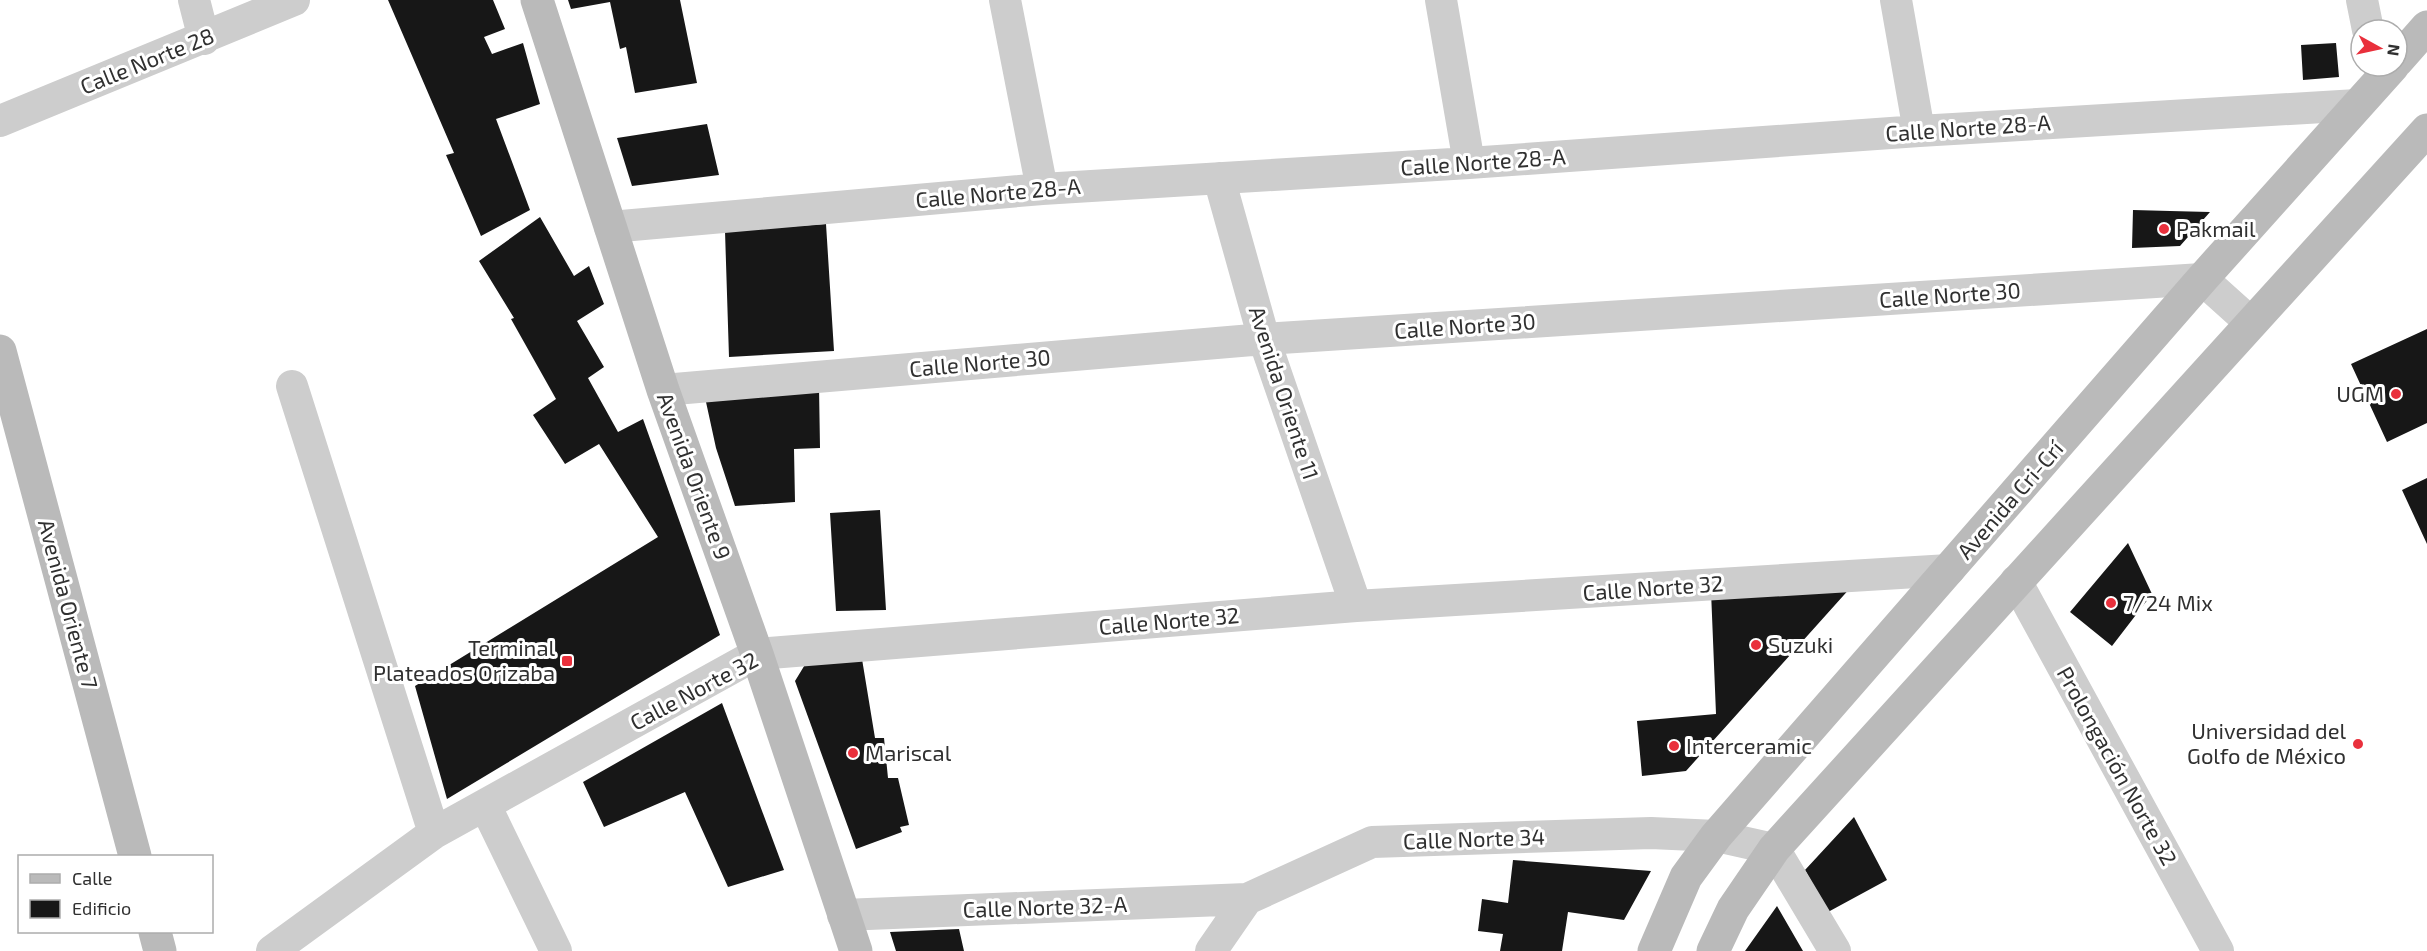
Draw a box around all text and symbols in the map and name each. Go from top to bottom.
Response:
north arrow [2349,18,2409,78]
street label: Calle Norte 28 [76,21,217,99]
text: N [2384,43,2405,57]
street label: Calle Norte 28-A [1884,108,2052,146]
street label: Calle Norte 28-A [1399,142,1567,180]
street label: Calle Norte 28-A [914,172,1082,212]
place label: Pakmail [2176,215,2256,241]
marker: Pakmail [2157,222,2171,236]
street label: Calle Norte 30 [1878,276,2022,312]
street label: Avenida Oriente 11 [1245,303,1325,483]
street label: Calle Norte 30 [1393,307,1537,343]
street label: Calle Norte 30 [908,343,1052,381]
place label: UGM [2336,380,2384,406]
marker: UGM [2389,387,2403,401]
street label: Avenida Oriente 9 [653,389,737,563]
street label: Avenida Cri-Crí [1951,434,2069,564]
street label: Avenida Oriente 7 [34,516,104,691]
street label: Calle Norte 32 [1582,569,1724,605]
place label: 7/24 Mix [2123,589,2213,615]
marker: 7/24 Mix [2104,596,2118,610]
street label: Calle Norte 32 [1098,601,1240,639]
place label: Suzuki [1768,631,1833,657]
place label: Terminal Plateados Orizaba [373,634,555,685]
marker: Suzuki [1749,638,1763,652]
street label: Calle Norte 32 [625,646,762,735]
marker: Terminal Plateados Orizaba [560,654,574,668]
street label: Prolongación Norte 32 [2052,662,2183,869]
place label: Universidad del Golfo de México [2187,717,2346,768]
place label: Interceramic [1686,732,1812,758]
marker: Universidad del Golfo de México [2351,737,2365,751]
place label: Mariscal [865,739,952,765]
marker: Interceramic [1667,739,1681,753]
marker: Mariscal [846,746,860,760]
street label: Calle Norte 34 [1403,823,1545,853]
legend [18,855,213,933]
text: Calle [72,867,113,889]
street label: Calle Norte 32-A [962,890,1128,922]
text: Edificio [72,897,131,919]

